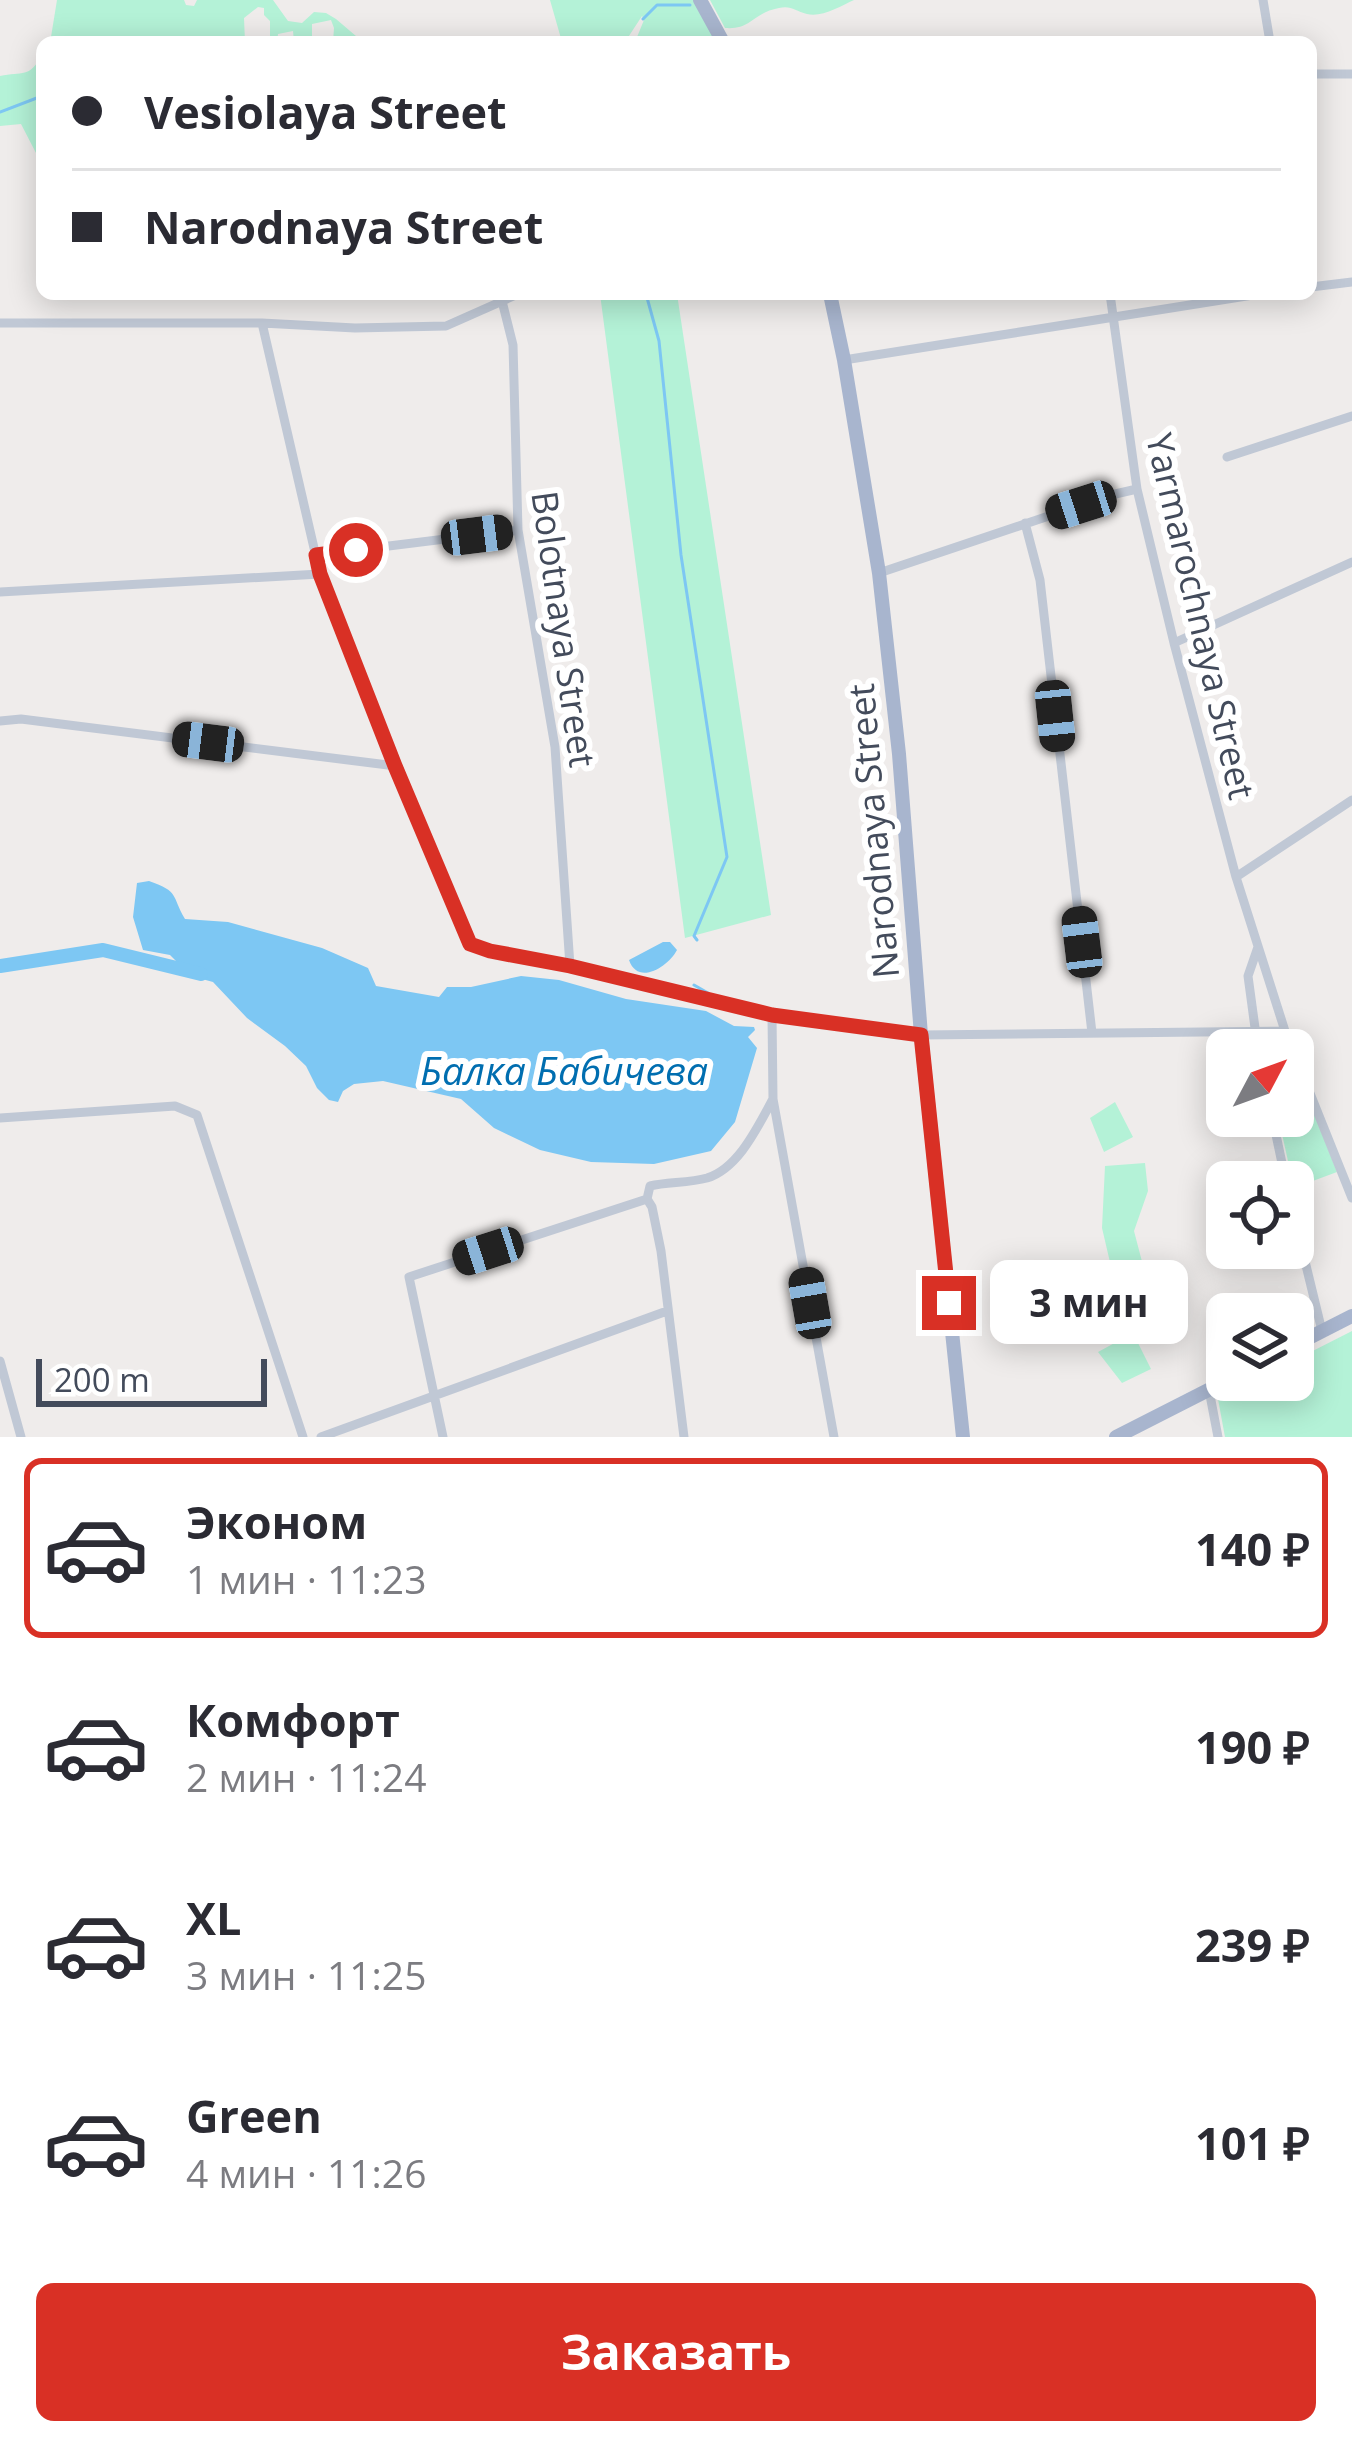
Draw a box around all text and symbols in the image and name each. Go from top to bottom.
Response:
text: Vesiolaya Street [144,81,507,142]
text: Narodnaya Street [144,196,543,257]
street label: Yarmarochnaya Street [1135,428,1267,804]
car [1041,477,1121,533]
street label: Bolotnaya Street [520,488,608,770]
car [439,513,515,557]
route start [329,523,383,577]
car [1033,678,1077,754]
street label: Narodnaya Street [836,682,910,980]
car [170,720,246,764]
car [1060,904,1104,980]
north arrow [1206,1029,1314,1137]
map controls [1206,1029,1314,1401]
water label: Балка Бабичева [420,1043,708,1096]
button: locate [1206,1161,1314,1269]
car [448,1223,528,1279]
callout: 3 мин [991,1261,1189,1345]
car [786,1264,834,1342]
text: 3 мин [1029,1275,1149,1328]
route end [922,1276,976,1330]
button: layers [1206,1293,1314,1401]
scale bar [36,1353,267,1406]
text: 200 m [54,1357,150,1402]
text: Эконом [186,1491,367,1552]
icon: car [42,1494,150,1602]
text: 140 ₽ [1195,1518,1310,1579]
text: 1 мин · 11:23 [186,1552,426,1605]
text: Комфорт [186,1689,400,1750]
icon: car [42,1692,150,1800]
text: 190 ₽ [1195,1716,1310,1777]
text: 2 мин · 11:24 [186,1750,426,1803]
text: XL [186,1887,241,1948]
icon: car [42,1890,150,1998]
text: 239 ₽ [1195,1914,1310,1975]
text: 3 мин · 11:25 [186,1948,426,2001]
text: Green [186,2085,322,2146]
icon: car [42,2088,150,2196]
text: 101 ₽ [1195,2112,1310,2173]
text: 4 мин · 11:26 [186,2146,426,2199]
button: Заказать [36,2283,1316,2421]

